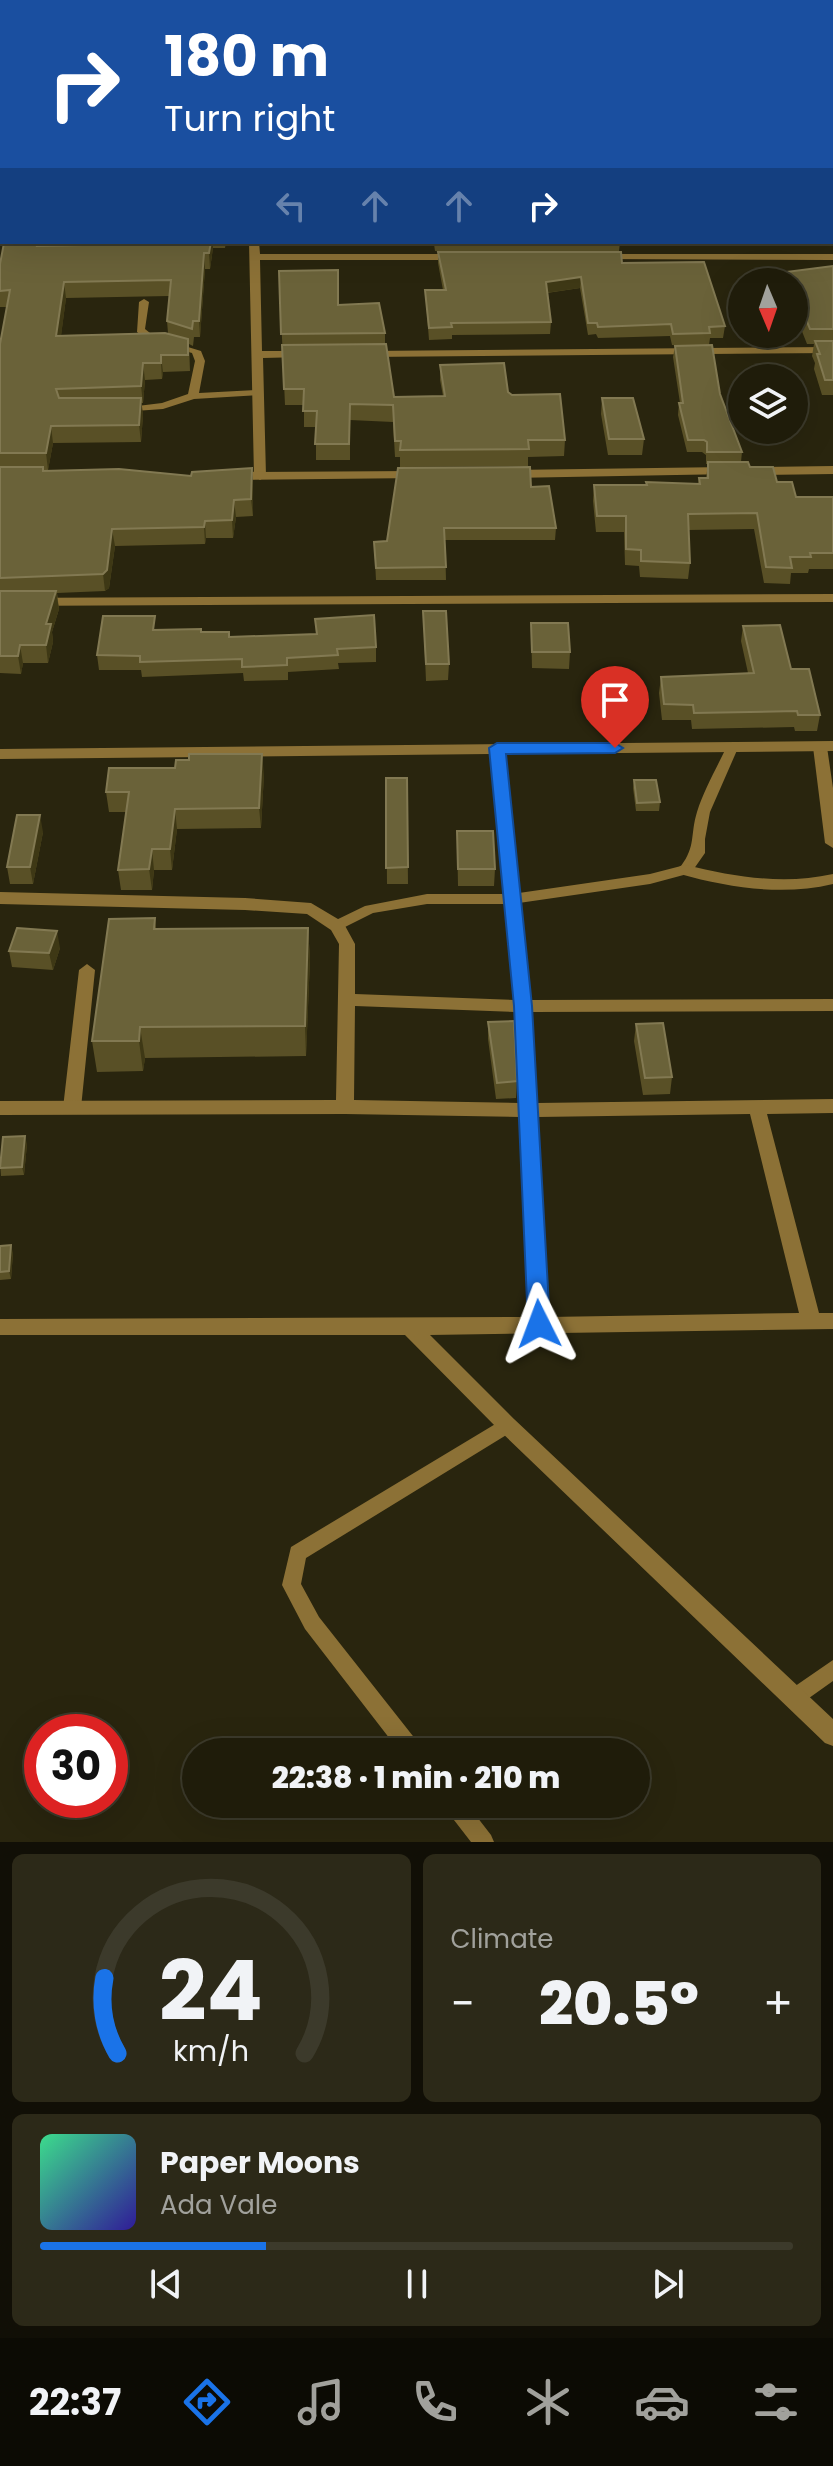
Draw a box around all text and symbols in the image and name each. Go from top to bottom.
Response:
text: 180 m [164,17,329,96]
icon: right [32,32,136,136]
text: Turn right [164,93,335,144]
icon: left [269,184,313,228]
icon: ahead [353,184,397,228]
icon: ahead [437,184,481,228]
icon: right [521,184,565,228]
north arrow [728,268,808,348]
map controls [728,268,808,444]
button: layers [728,364,808,444]
pin [581,666,649,748]
icon: arrive [593,678,637,722]
position arrow [497,1282,581,1366]
speed limit sign: 30 [24,1714,128,1818]
text: 22:38 · 1 min · 210 m [272,1756,560,1799]
text: Climate [451,1921,553,1957]
text: 24 [159,1933,263,2049]
text: 20.5° [539,1962,699,2046]
text: − [451,1973,475,2034]
text: + [763,1973,793,2034]
text: km/h [173,2031,249,2071]
text: Paper Moons [160,2141,360,2184]
text: Ada Vale [160,2187,277,2223]
icon: previous [144,2262,188,2306]
icon: pause [395,2262,439,2306]
icon: next [646,2262,690,2306]
icon: directions [179,2374,235,2430]
icon: music [293,2374,349,2430]
icon: phone [407,2374,463,2430]
icon: climate [520,2374,576,2430]
icon: car [634,2374,690,2430]
icon: filters [748,2374,804,2430]
text: 22:37 [29,2377,121,2428]

